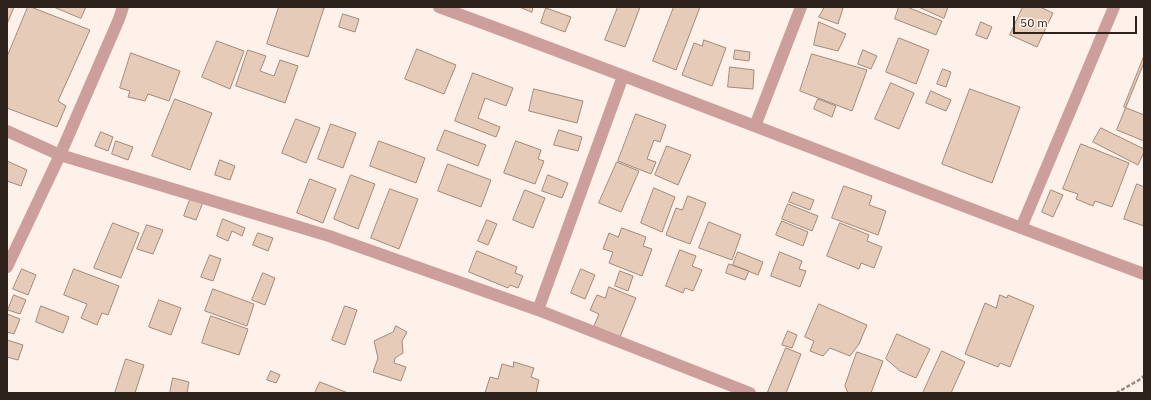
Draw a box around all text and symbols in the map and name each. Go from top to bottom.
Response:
scale bar [1015,8,1139,34]
text: 50 m [1020,15,1048,30]

